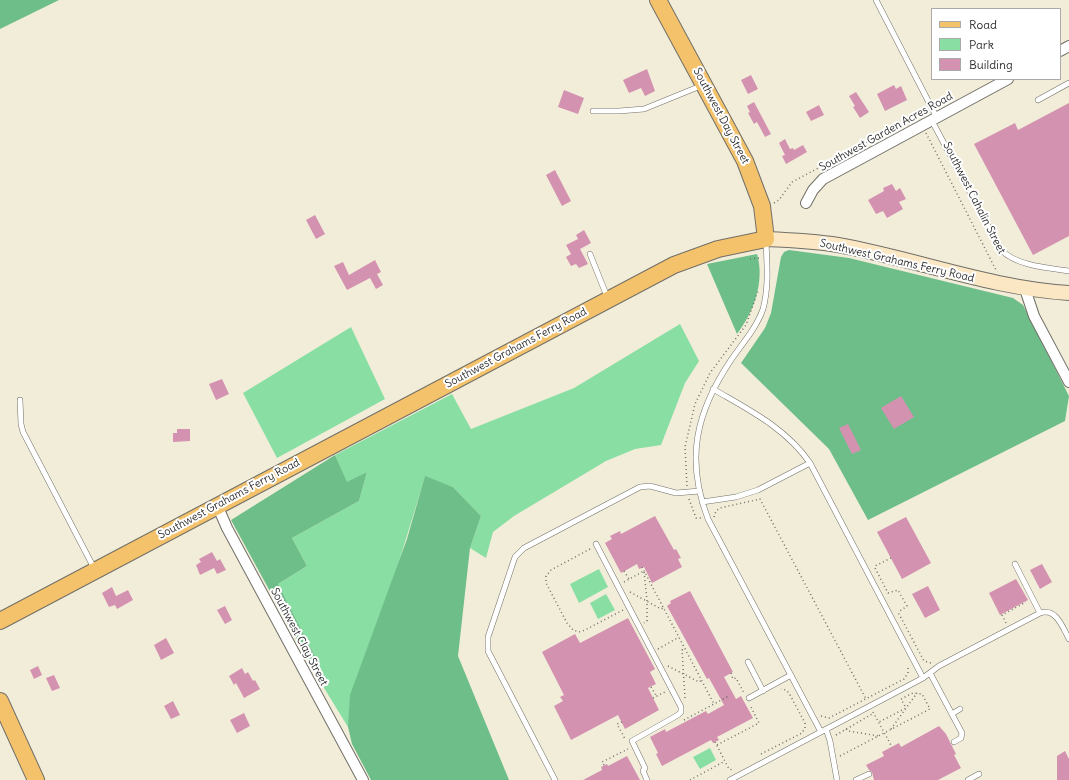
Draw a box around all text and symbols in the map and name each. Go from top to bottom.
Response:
legend [931,8,1061,80]
text: Road [969,17,997,32]
text: Park [969,37,994,52]
text: Building [969,57,1013,72]
street label: Southwest Day Street [690,66,752,166]
street label: Southwest Garden Acres Road [817,90,955,174]
street label: Southwest Cahalin Street [940,140,1008,256]
street label: Southwest Grahams Ferry Road [818,237,976,285]
street label: Southwest Grahams Ferry Road [443,305,589,391]
street label: Southwest Grahams Ferry Road [156,456,302,542]
street label: Southwest Clay Street [268,586,330,688]

